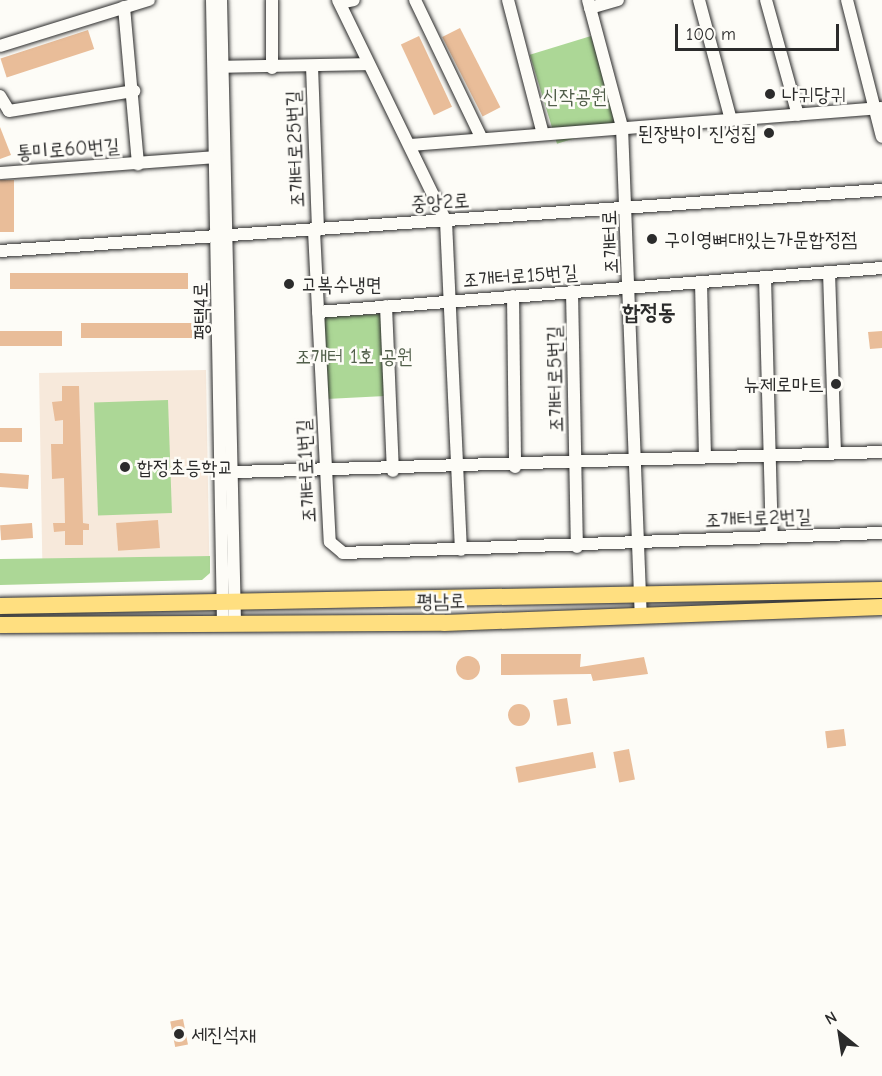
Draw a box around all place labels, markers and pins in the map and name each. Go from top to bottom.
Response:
place label: 나귀당귀 [782,82,846,106]
marker: 나귀당귀 [763,87,777,101]
place label: 된장박이 진성집 [638,121,757,145]
marker: 된장박이 진성집 [762,126,776,140]
place label: 구이영뼈대있는가문합정점 [664,227,857,251]
marker: 구이영뼈대있는가문합정점 [645,232,659,246]
place label: 고복수냉면 [301,272,381,296]
marker: 고복수냉면 [282,277,296,291]
place label: 뉴제로마트 [744,372,824,396]
marker: 뉴제로마트 [829,377,843,391]
place label: 합정초등학교 [137,455,234,479]
marker: 합정초등학교 [118,460,132,474]
place label: 세진석재 [191,1022,255,1046]
marker: 세진석재 [172,1027,186,1041]

